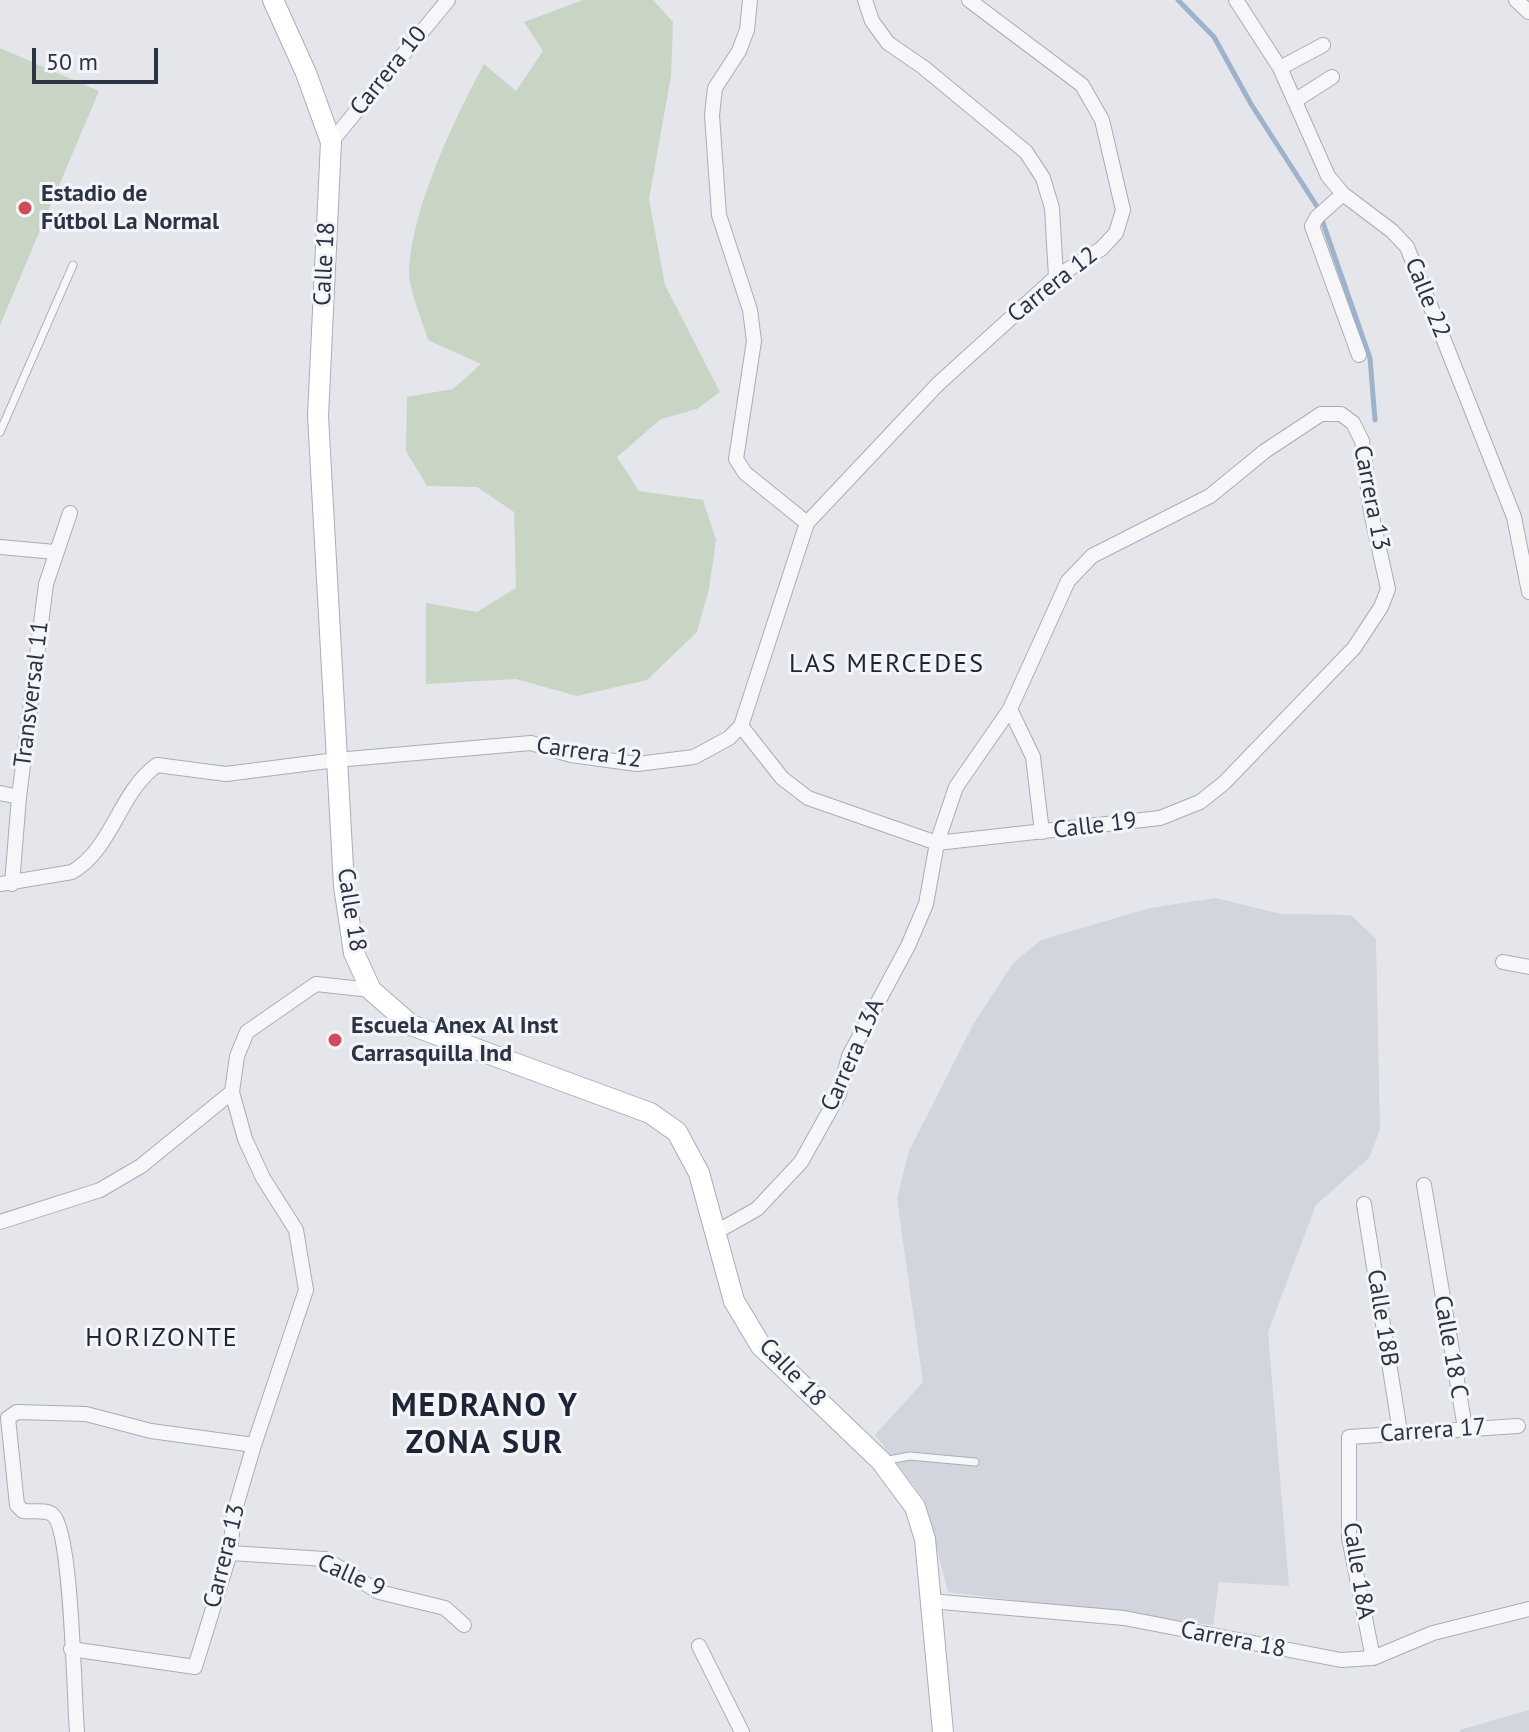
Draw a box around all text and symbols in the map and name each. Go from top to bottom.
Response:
street label: Carrera 10 [344,21,434,121]
scale bar [36,32,162,82]
text: 50 m [46,46,98,77]
place label: Estadio de Fútbol La Normal [41,180,219,236]
marker: Estadio de Fútbol La Normal [16,199,34,217]
street label: Calle 18 [308,221,342,307]
street label: Carrera 12 [1002,241,1104,329]
street label: Calle 22 [1398,254,1456,342]
street label: Carrera 13 [1347,443,1395,553]
street label: Transversal 11 [9,619,55,769]
district label: LAS MERCEDES [789,649,985,681]
street label: Carrera 12 [534,731,644,775]
street label: Calle 19 [1052,807,1138,845]
street label: Calle 18 [330,866,372,954]
street label: Carrera 13A [815,994,891,1116]
place label: Escuela Anex Al Inst Carrasquilla Ind [351,1012,558,1068]
marker: Escuela Anex Al Inst Carrasquilla Ind [326,1031,344,1049]
street label: Calle 18B [1360,1267,1404,1369]
street label: Calle 18 C [1427,1293,1473,1401]
district label: HORIZONTE [85,1323,239,1355]
street label: Calle 18 [752,1333,832,1413]
district label: MEDRANO Y ZONA SUR [391,1388,579,1463]
street label: Carrera 17 [1379,1413,1487,1449]
street label: Carrera 13 [198,1501,252,1611]
street label: Calle 18A [1336,1520,1380,1622]
street label: Calle 9 [313,1548,389,1604]
street label: Carrera 18 [1178,1616,1288,1664]

